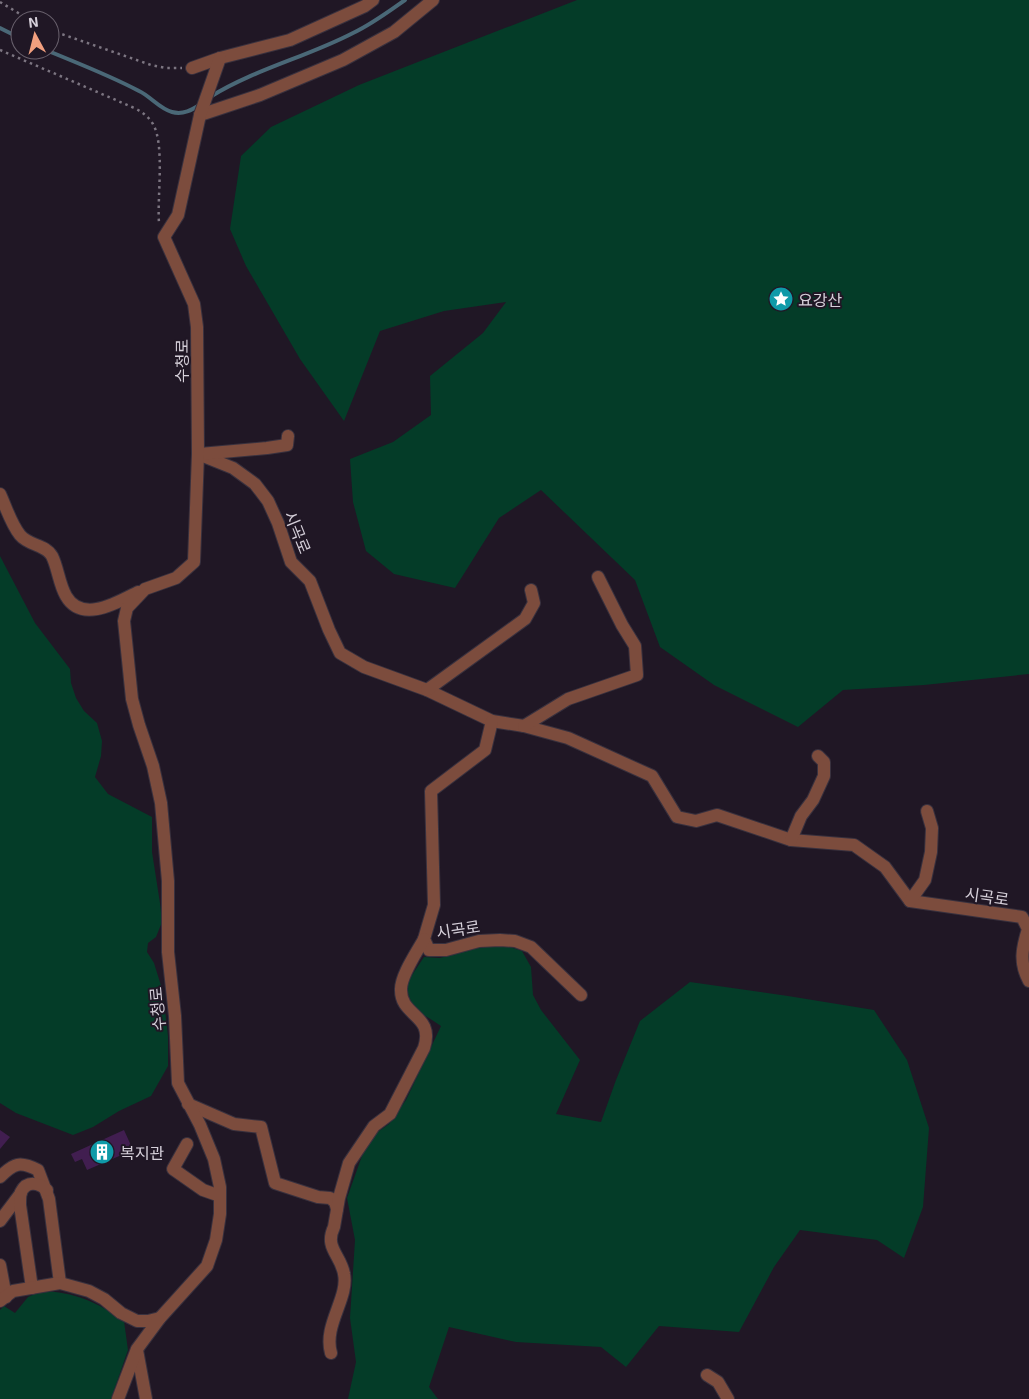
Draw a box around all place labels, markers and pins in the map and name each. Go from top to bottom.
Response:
place icon: 요강산 [768,286,794,312]
place label: 요강산 [798,290,842,309]
building icon: 복지관 [89,1139,115,1165]
place label: 복지관 [120,1143,164,1162]

